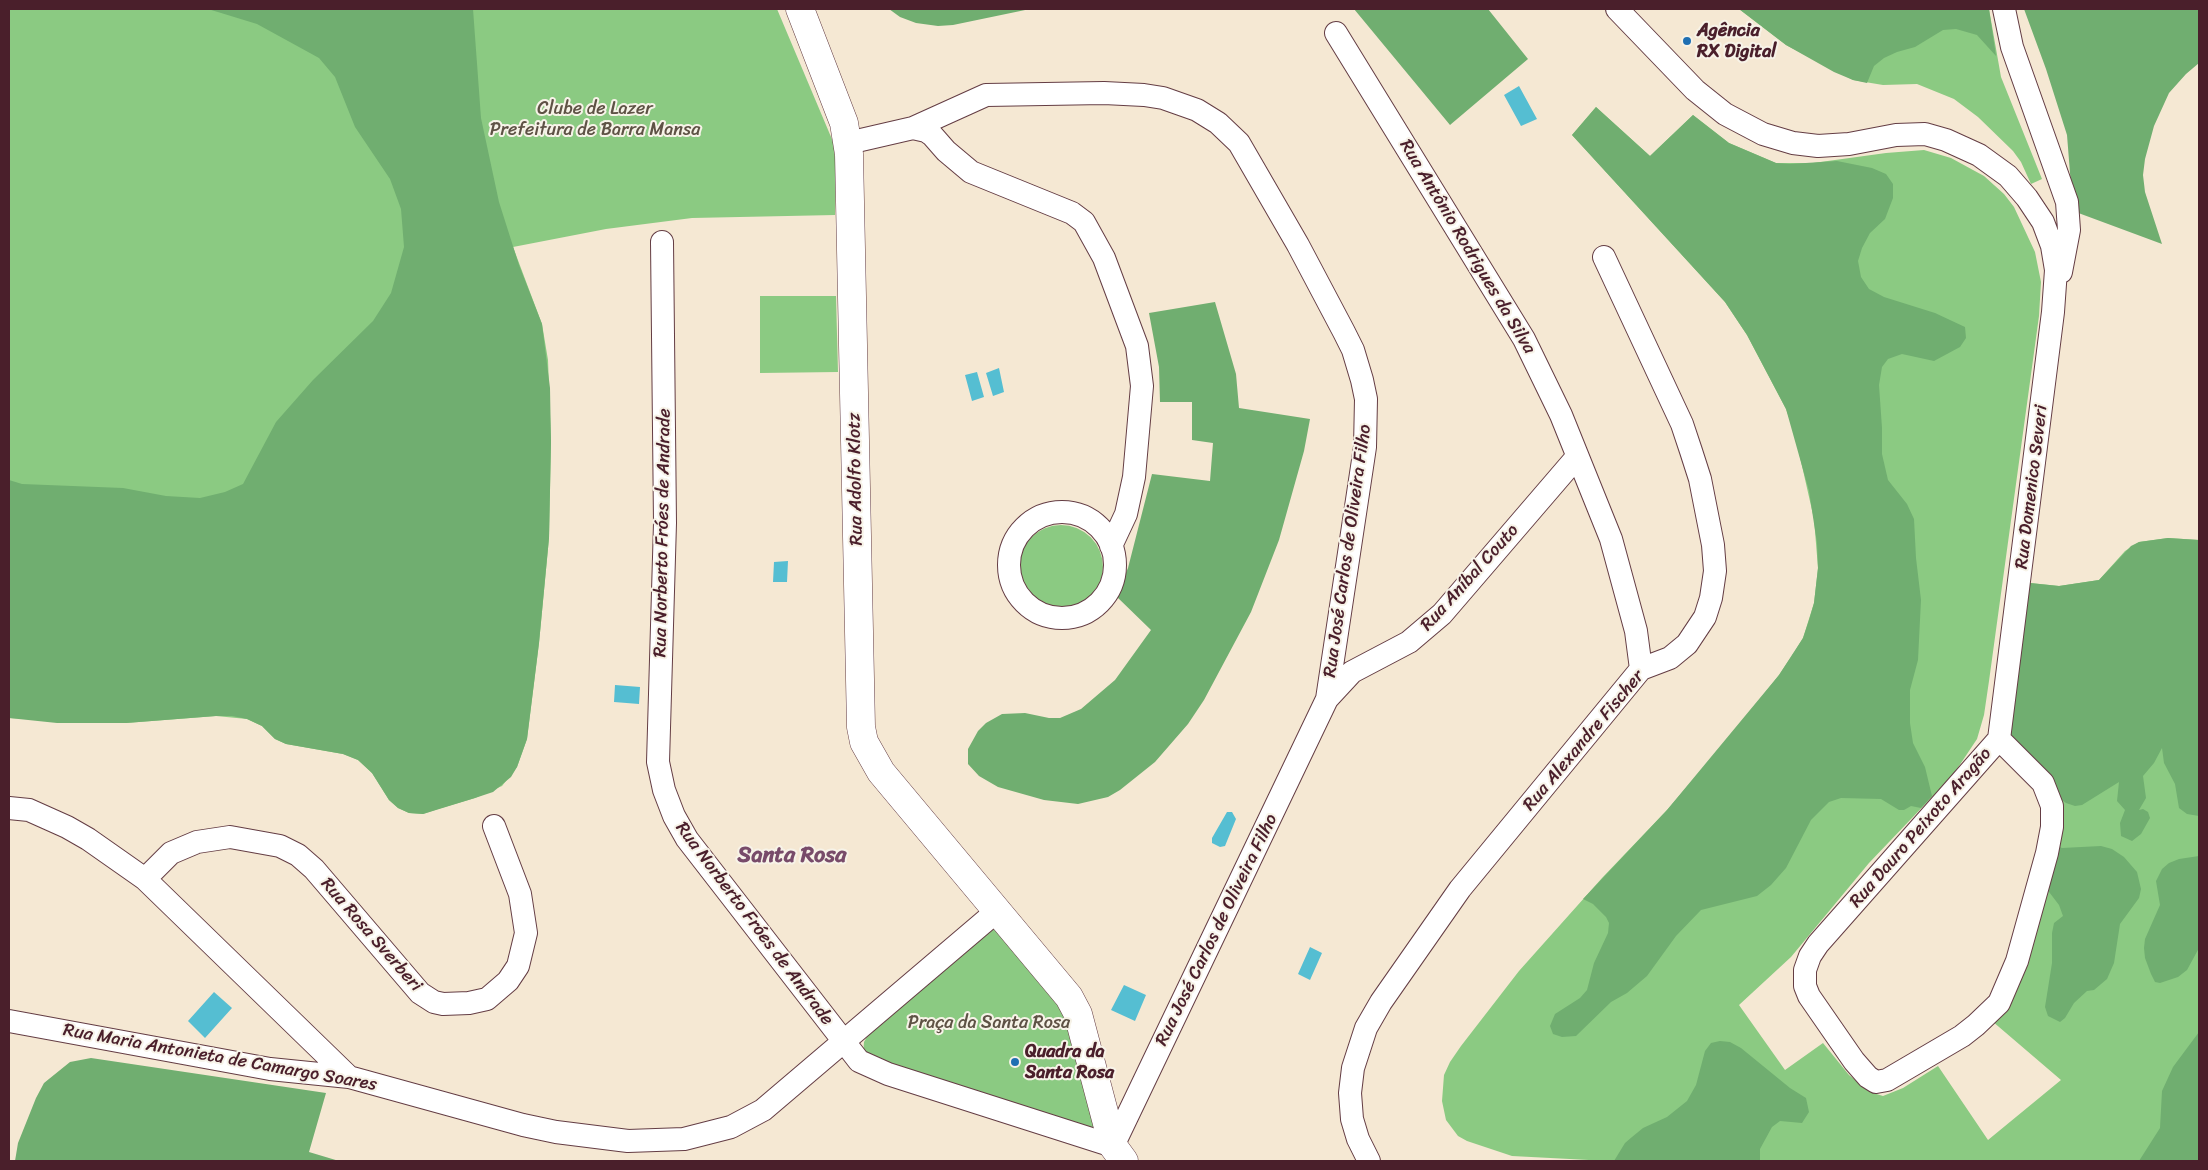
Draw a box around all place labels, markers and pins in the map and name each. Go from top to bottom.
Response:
place label: Agência RX Digital [1697,20,1776,62]
marker: Agência RX Digital [1681,35,1693,47]
place label: Quadra da Santa Rosa [1025,1041,1114,1084]
marker: Quadra da Santa Rosa [1009,1056,1021,1068]

